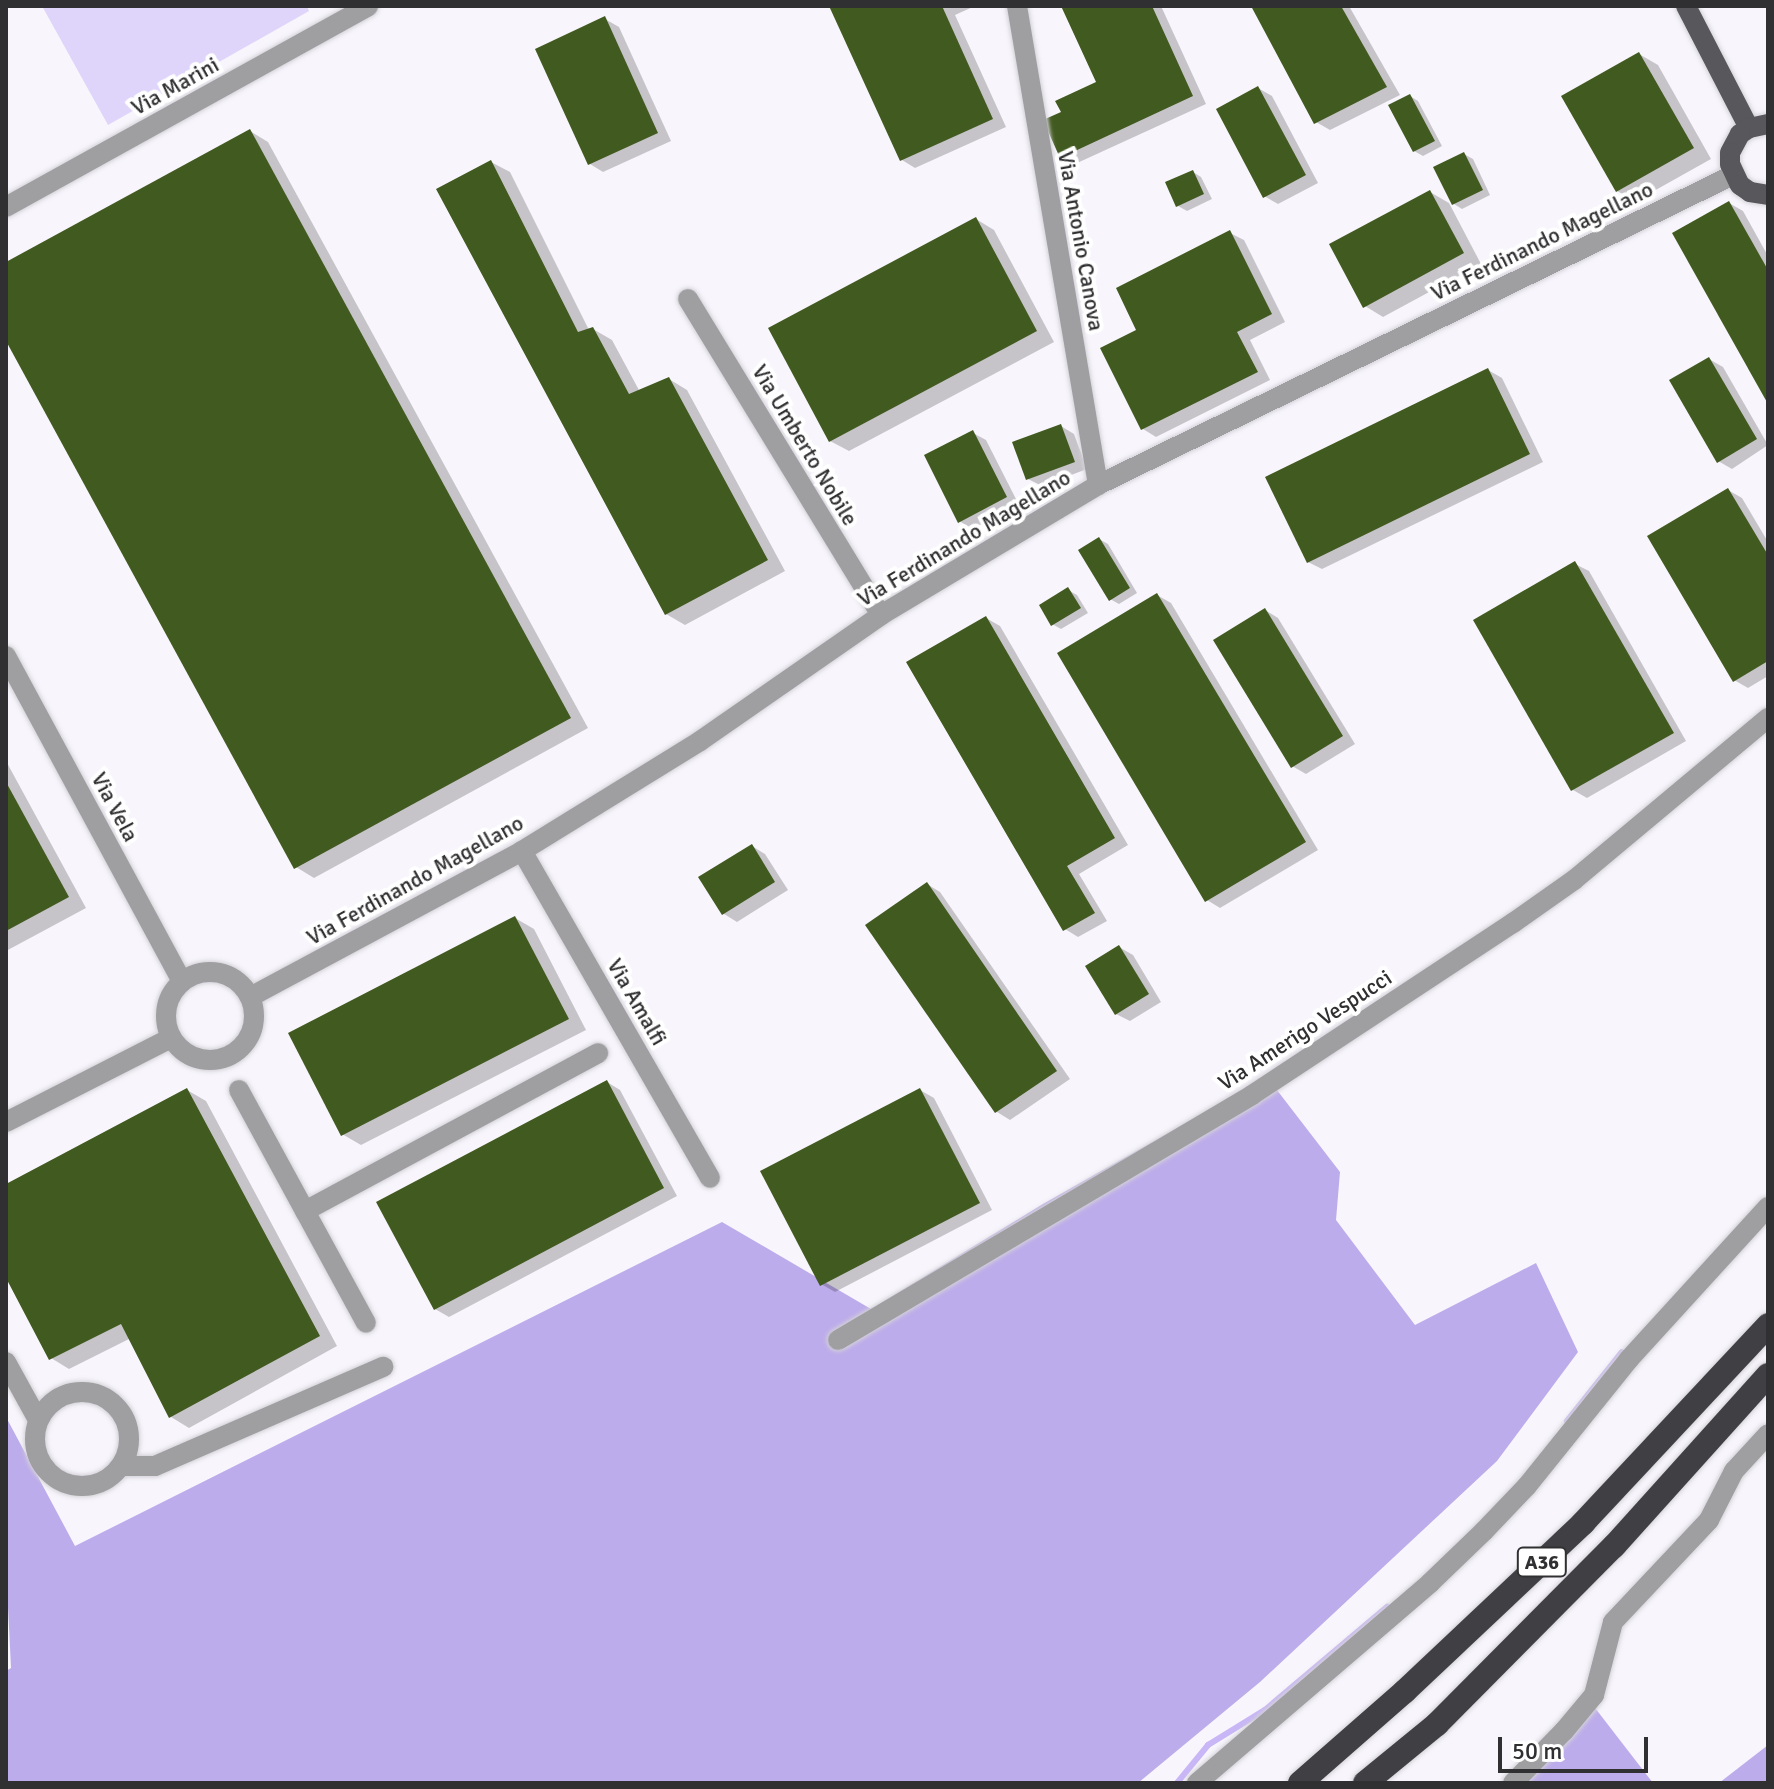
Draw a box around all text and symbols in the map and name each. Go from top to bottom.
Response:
street label: Via Marini [127,51,223,121]
street label: Via Antonio Canova [1052,149,1110,333]
street label: Via Ferdinando Magellano [1427,176,1657,306]
street label: Via Umberto Nobile [747,360,863,530]
street label: Via Ferdinando Magellano [853,464,1075,612]
street label: Via Vela [86,768,144,846]
street label: Via Ferdinando Magellano [302,809,528,951]
street label: Via Amalfi [602,954,672,1050]
street label: Via Amerigo Vespucci [1213,964,1397,1096]
road number: A36 [1516,1546,1568,1578]
scale bar [1502,1721,1652,1771]
text: 50 m [1512,1736,1562,1766]

